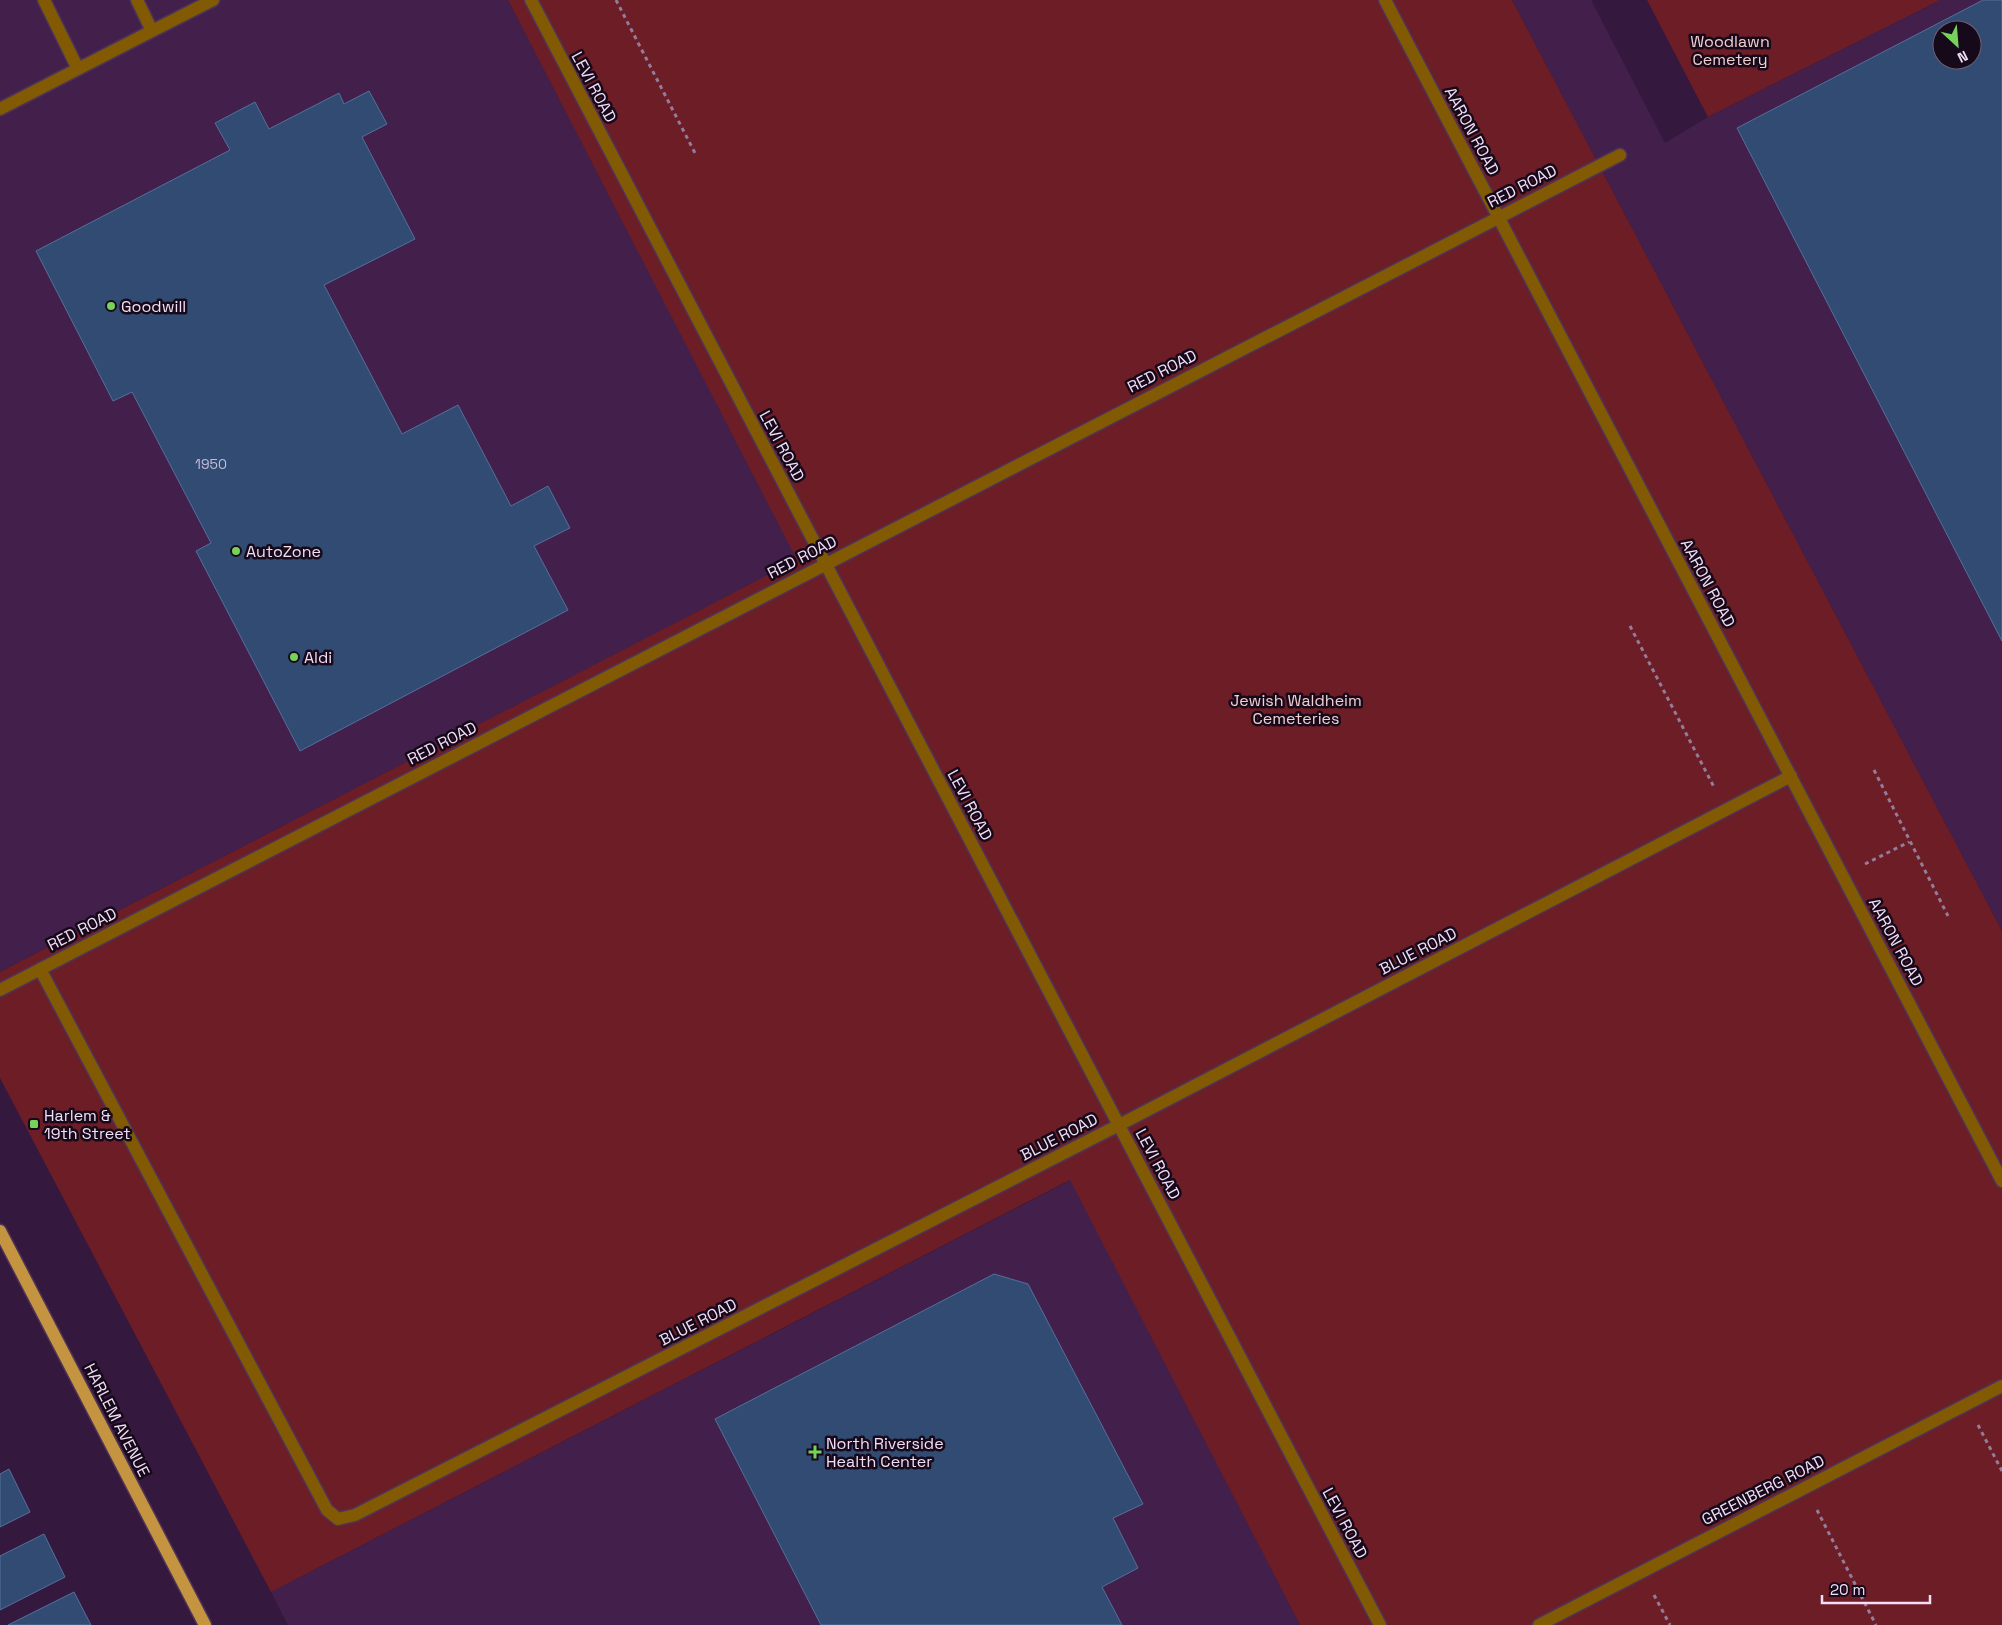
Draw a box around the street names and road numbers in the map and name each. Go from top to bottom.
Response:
street label: LEVI ROAD [567,48,621,126]
street label: AARON ROAD [1440,83,1504,179]
street label: RED ROAD [1484,160,1560,212]
street label: RED ROAD [1124,345,1200,397]
street label: LEVI ROAD [755,407,809,485]
street label: RED ROAD [764,531,840,583]
street label: AARON ROAD [1676,535,1740,631]
street label: RED ROAD [404,717,480,769]
street label: LEVI ROAD [943,766,997,844]
street label: AARON ROAD [1864,894,1928,990]
street label: RED ROAD [44,903,120,955]
street label: BLUE ROAD [1376,923,1460,979]
street label: BLUE ROAD [1017,1109,1101,1165]
street label: LEVI ROAD [1131,1125,1185,1203]
street label: BLUE ROAD [656,1294,740,1350]
street label: HARLEM AVENUE [79,1360,155,1480]
street label: GREENBERG ROAD [1698,1450,1828,1530]
street label: LEVI ROAD [1318,1484,1372,1562]

